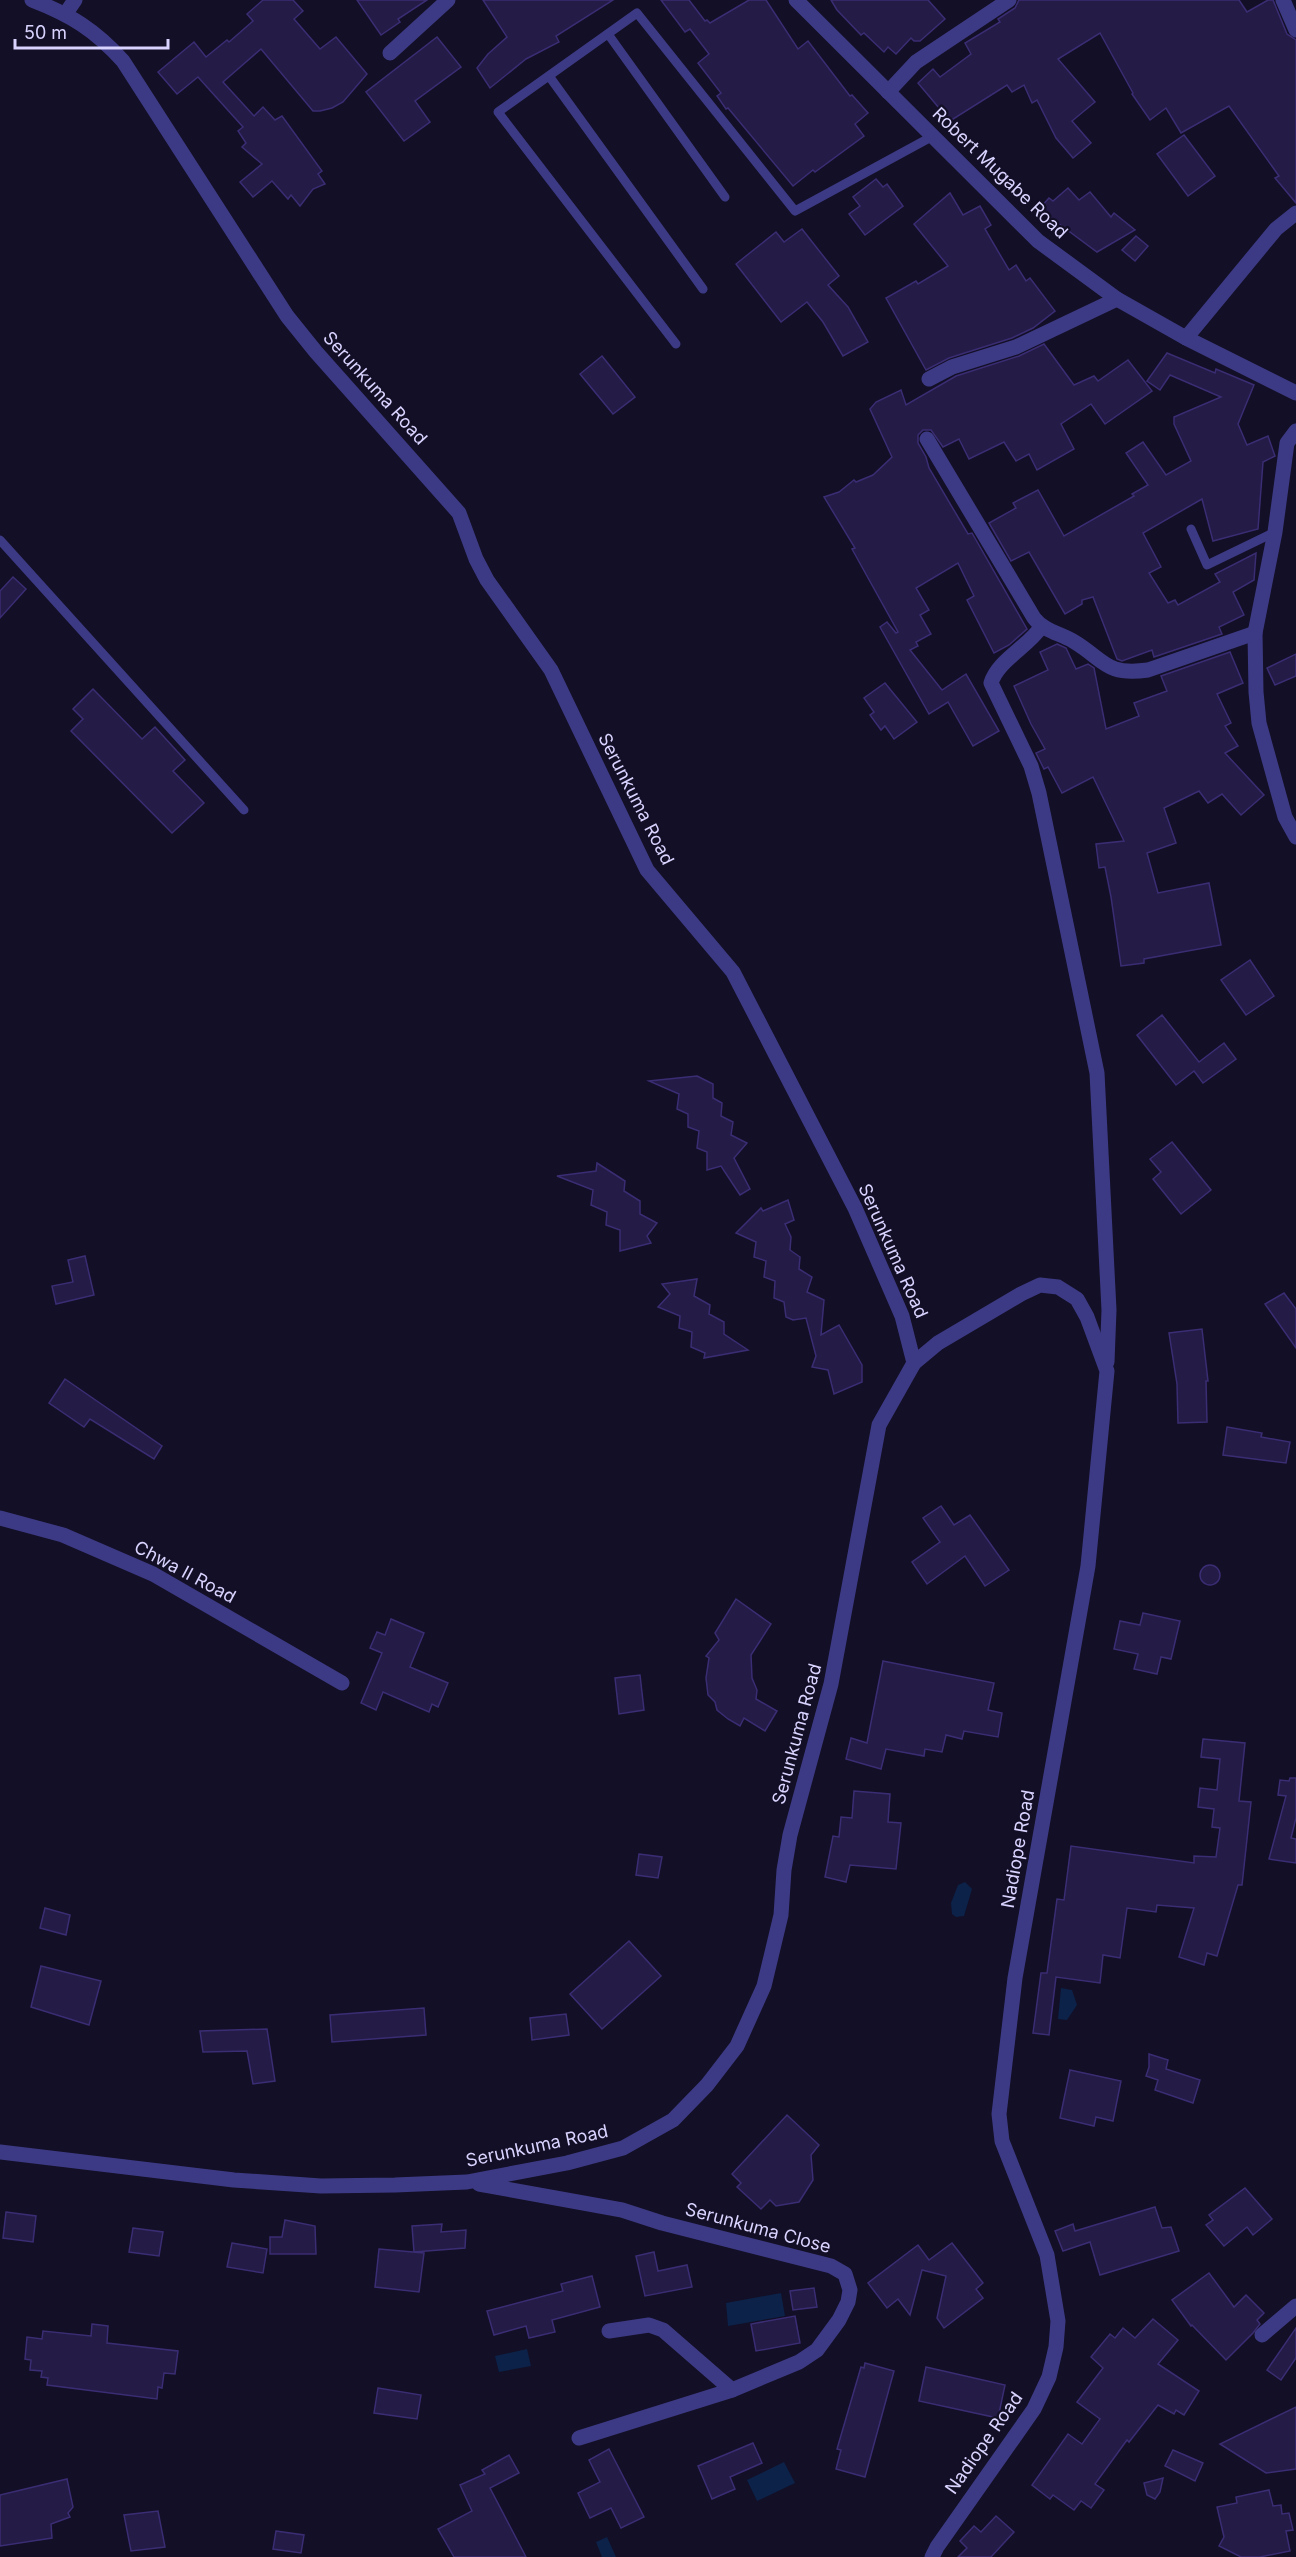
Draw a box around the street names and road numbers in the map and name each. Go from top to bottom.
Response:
street label: Robert Mugabe Road [928,103,1072,243]
street label: Serunkuma Road [319,327,432,449]
street label: Serunkuma Road [594,729,679,868]
street label: Serunkuma Road [854,1180,933,1321]
street label: Chwa II Road [131,1536,240,1607]
street label: Serunkuma Road [768,1661,825,1807]
street label: Nadiope Road [997,1788,1038,1910]
street label: Serunkuma Road [464,2120,610,2171]
street label: Serunkuma Close [683,2198,833,2257]
street label: Nadiope Road [941,2388,1027,2498]

